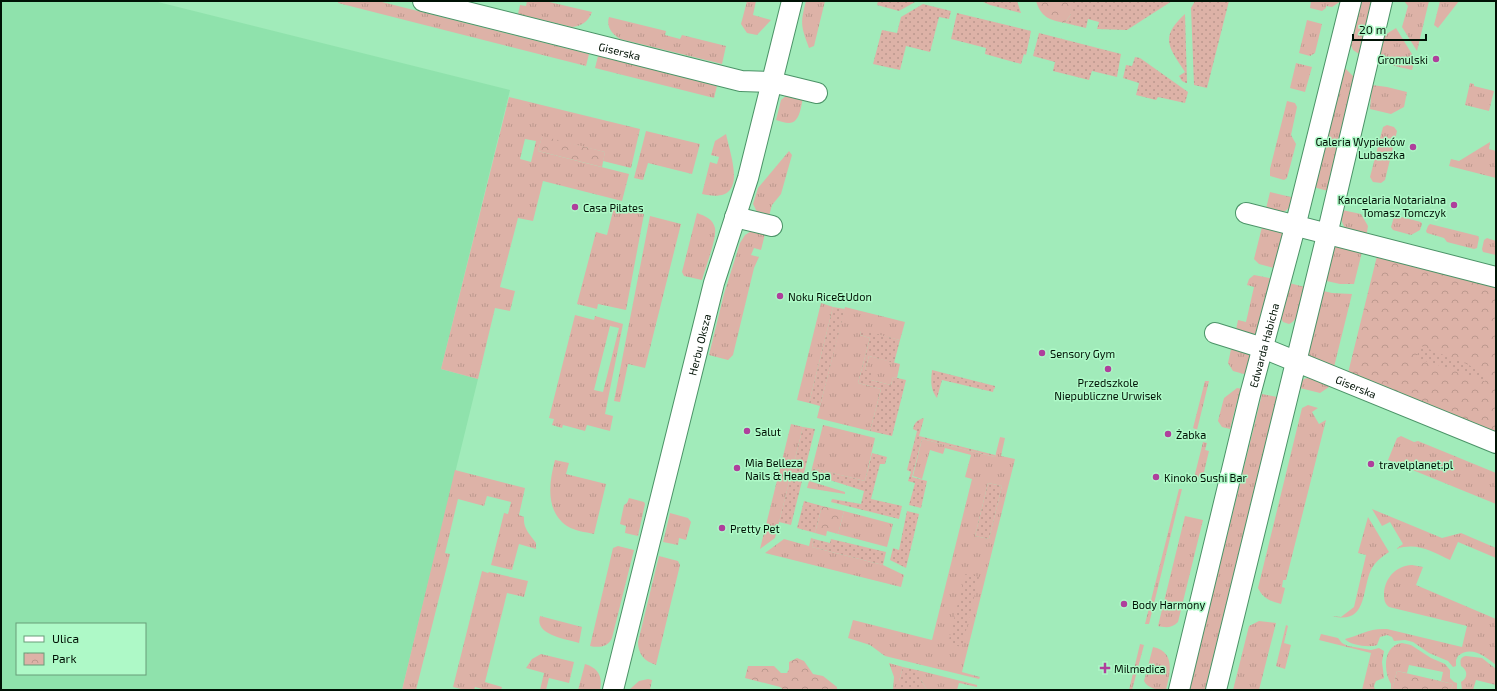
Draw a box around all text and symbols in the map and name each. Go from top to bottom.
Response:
scale bar [1353,16,1426,42]
text: 20 m [1359,22,1386,36]
street label: Giserska [598,39,642,62]
place label: Gromulski [1377,53,1428,66]
marker: Gromulski [1431,54,1441,64]
place label: Galeria Wypieków Lubaszka [1315,135,1405,161]
marker: Galeria Wypieków Lubaszka [1408,142,1418,152]
place label: Kancelaria Notarialna Tomasz Tomczyk [1338,193,1446,219]
marker: Kancelaria Notarialna Tomasz Tomczyk [1449,200,1459,210]
place label: Casa Pilates [583,201,644,214]
marker: Casa Pilates [570,202,580,212]
place label: Noku Rice&Udon [788,290,872,303]
marker: Noku Rice&Udon [775,291,785,301]
street label: Edwarda Habicha [1246,302,1281,389]
street label: Herbu Oksza [685,312,713,377]
place label: Sensory Gym [1050,347,1115,360]
marker: Sensory Gym [1037,348,1047,358]
marker: Przedszkole Niepubliczne Urwisek [1103,364,1113,374]
street label: Giserska [1334,372,1379,400]
place label: Przedszkole Niepubliczne Urwisek [1054,376,1162,402]
place label: Salut [755,425,781,438]
marker: Salut [742,426,752,436]
place label: Żabka [1176,428,1206,441]
marker: Żabka [1163,429,1173,439]
place label: Mia Belleza Nails & Head Spa [745,456,830,482]
place label: travelplanet.pl [1379,458,1454,471]
marker: travelplanet.pl [1366,459,1376,469]
marker: Mia Belleza Nails & Head Spa [732,463,742,473]
place label: Kinoko Sushi Bar [1164,471,1247,484]
marker: Kinoko Sushi Bar [1151,472,1161,482]
place label: Pretty Pet [730,522,780,535]
marker: Pretty Pet [717,523,727,533]
place label: Body Harmony [1132,598,1205,611]
marker: Body Harmony [1119,599,1129,609]
legend [16,623,146,675]
text: Ulica [52,631,79,645]
text: Park [52,651,77,665]
marker: Milmedica [1099,662,1111,674]
place label: Milmedica [1114,662,1166,675]

